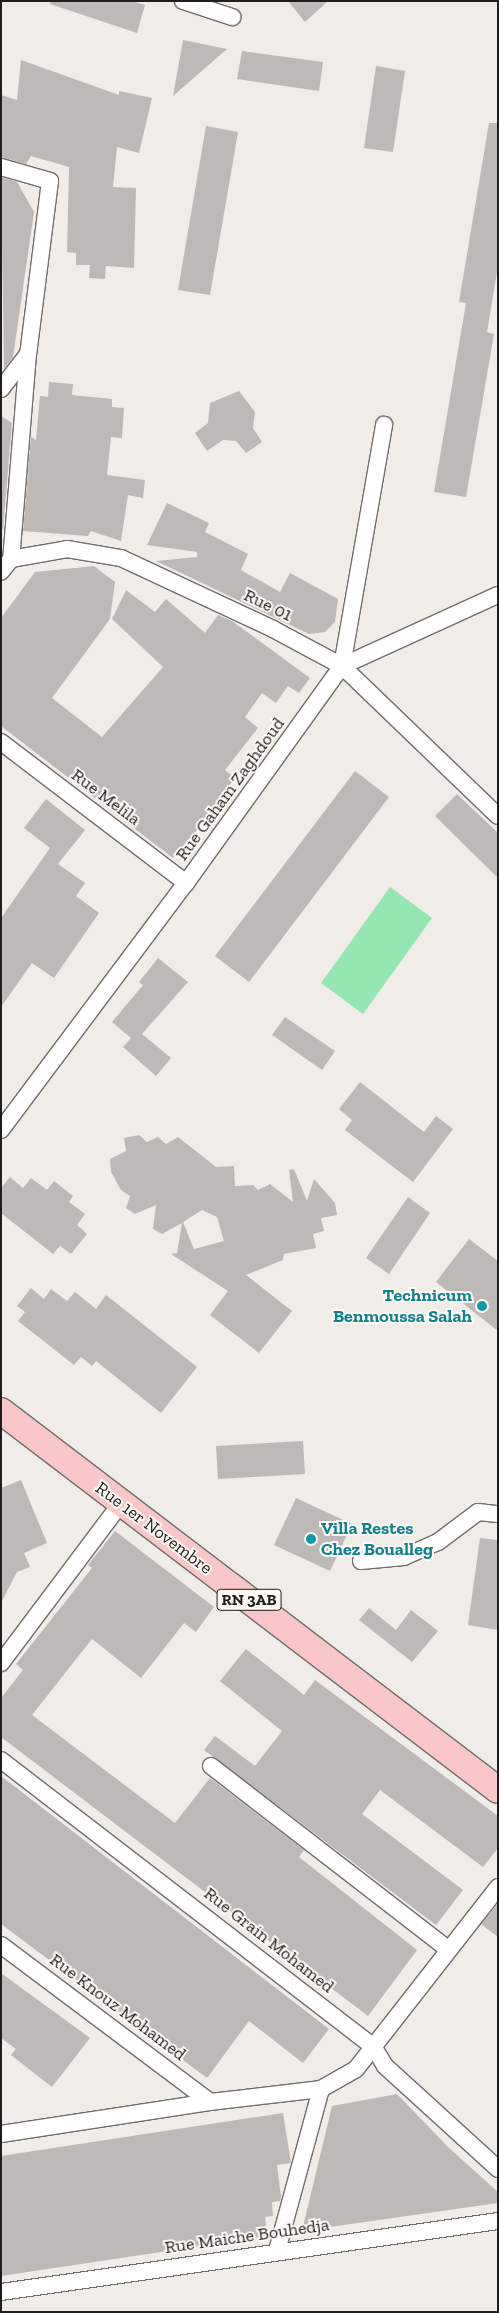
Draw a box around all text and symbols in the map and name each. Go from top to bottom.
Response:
street label: Rue 01 [240,584,296,626]
street label: Rue Gaham Zaghdoud [171,713,289,865]
street label: Rue Melila [67,764,145,830]
place label: Technicum Benmoussa Salah [333,1285,472,1328]
marker: Technicum Benmoussa Salah [476,1300,488,1312]
street label: Rue 1er Novembre [91,1477,217,1579]
place label: Villa Restes Chez Boualleg [321,1518,433,1560]
marker: Villa Restes Chez Boualleg [305,1533,317,1545]
road number: RN 3AB [216,1586,282,1614]
street label: Rue Grain Mohamed [200,1882,338,1998]
street label: Rue Knouz Mohamed [46,1949,190,2065]
street label: Rue Maiche Bouhedja [163,2214,331,2258]

